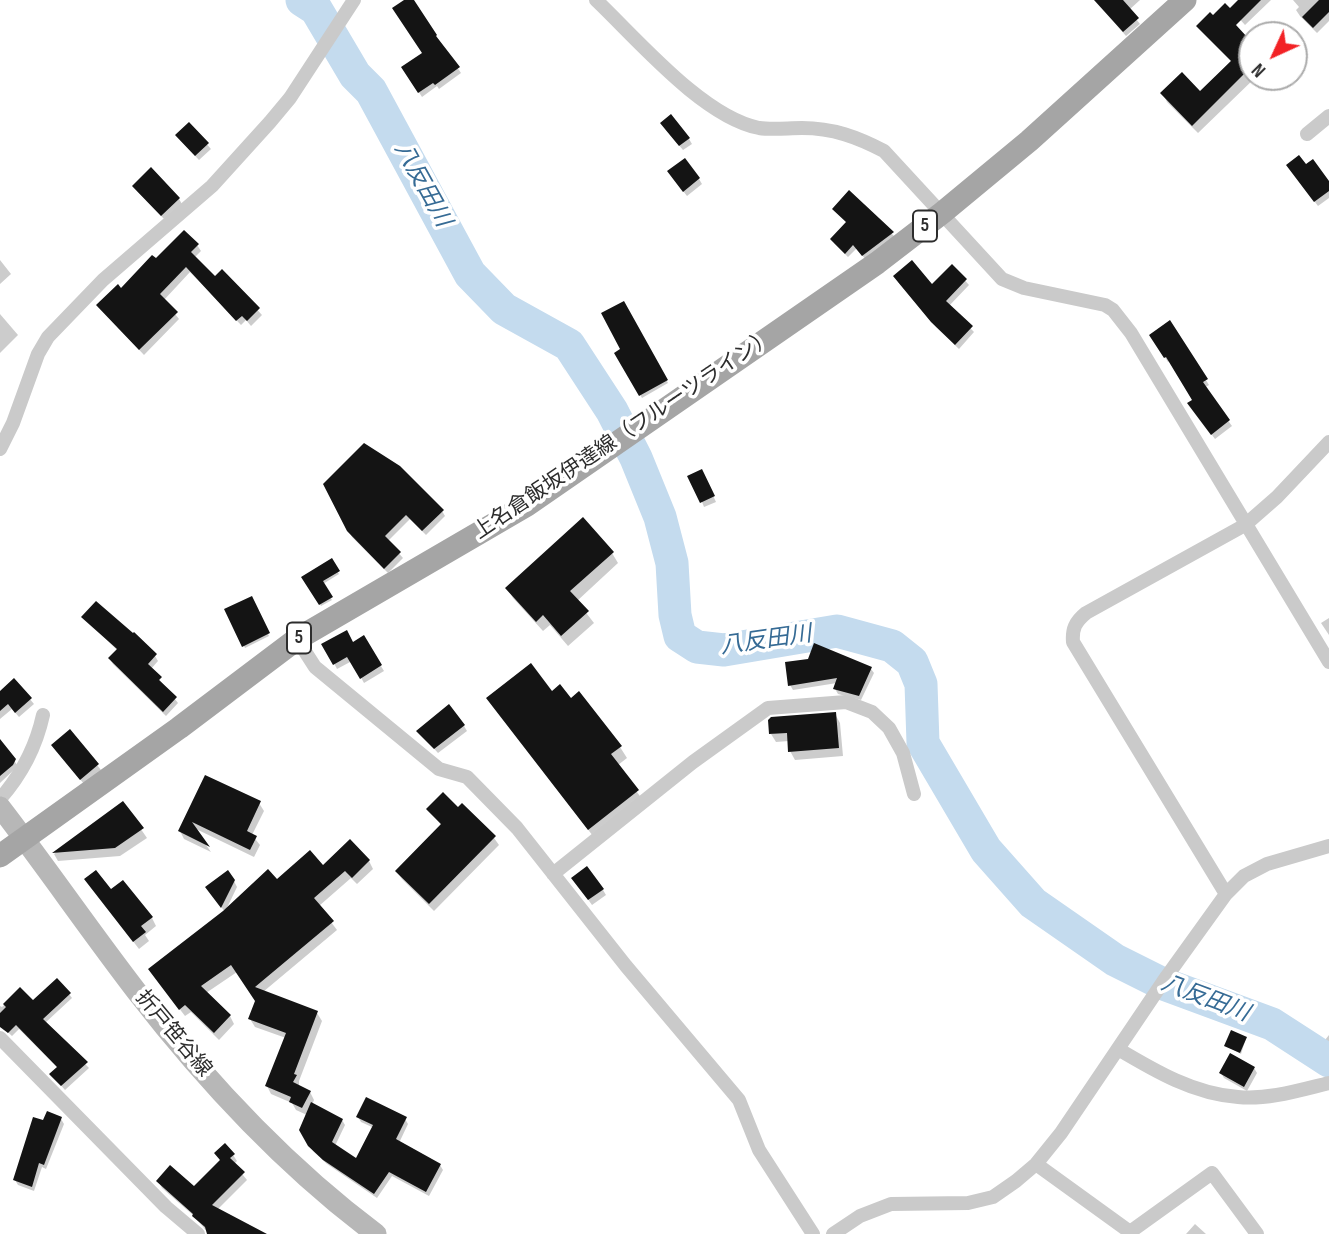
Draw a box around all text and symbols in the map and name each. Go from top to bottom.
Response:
north arrow [1238,21,1308,91]
text: N [1247,58,1271,82]
water label: 八反田川 [388,138,456,232]
road number: 5 [913,210,937,242]
street label: 上名倉飯坂伊達線（フルーツライン） [469,325,779,545]
water label: 八反田川 [719,621,813,661]
road number: 5 [287,622,311,653]
water label: 八反田川 [1157,970,1253,1028]
street label: 折戸笹谷線 [130,986,216,1082]

